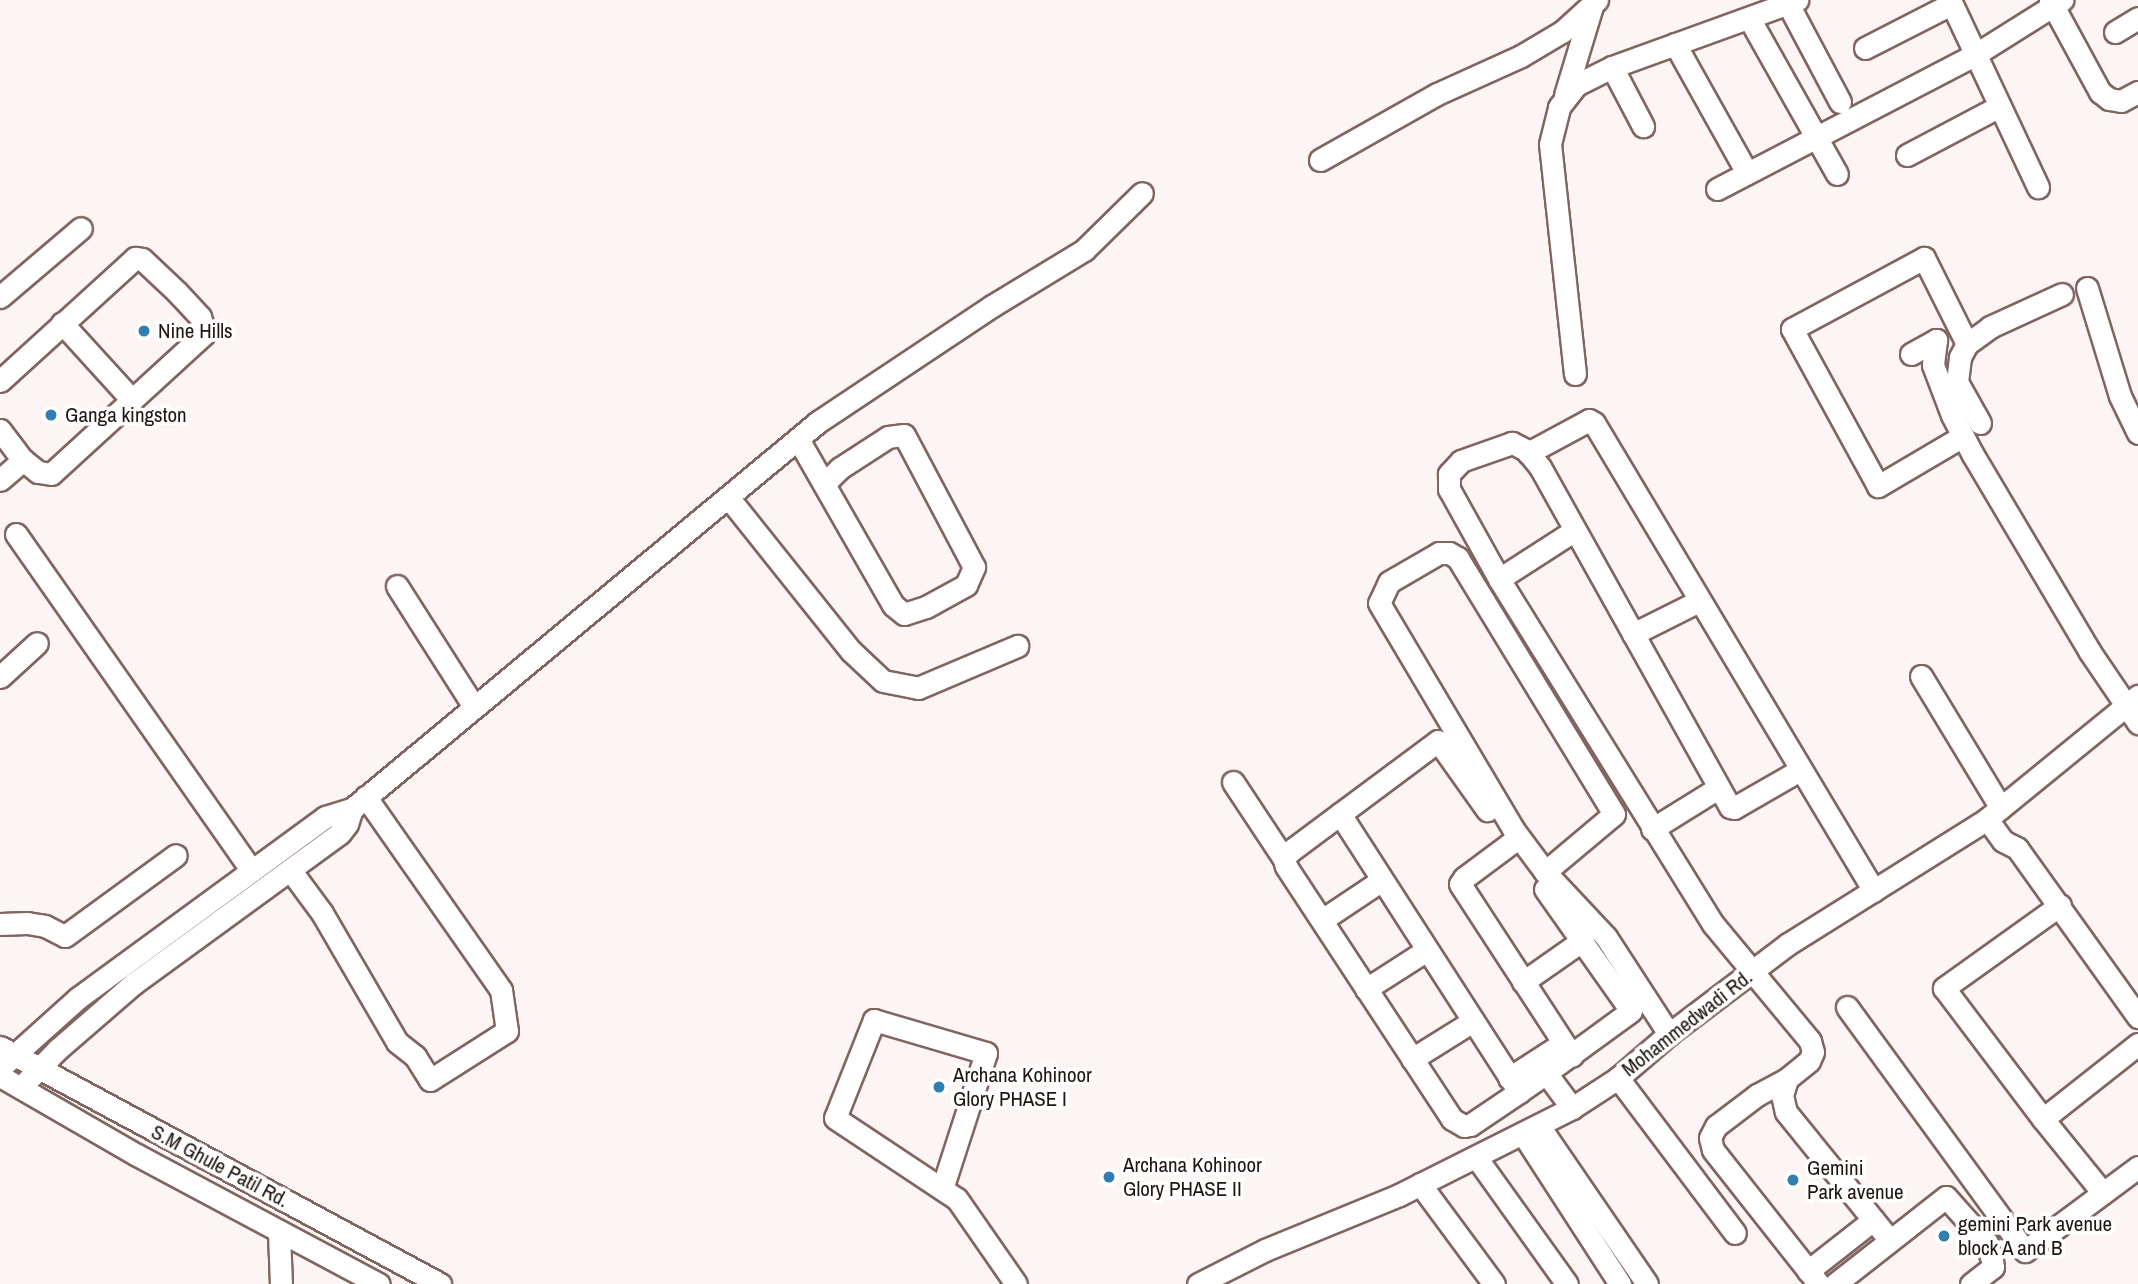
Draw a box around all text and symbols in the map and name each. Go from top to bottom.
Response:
place label: Nine Hills [158,318,233,344]
marker: Nine Hills [136,323,152,339]
place label: Ganga kingston [65,402,187,428]
marker: Ganga kingston [43,407,59,423]
street label: Mohammedwadi Rd. [1617,964,1757,1082]
place label: Archana Kohinoor Glory PHASE I [953,1062,1092,1112]
marker: Archana Kohinoor Glory PHASE I [931,1079,947,1095]
street label: S.M Ghule Patil Rd. [147,1119,293,1213]
place label: Archana Kohinoor Glory PHASE II [1123,1152,1262,1202]
place label: Gemini Park avenue [1807,1155,1904,1205]
marker: Archana Kohinoor Glory PHASE II [1101,1169,1117,1185]
marker: Gemini Park avenue [1785,1172,1801,1188]
place label: gemini Park avenue block A and B [1958,1211,2112,1261]
marker: gemini Park avenue block A and B [1936,1228,1952,1244]

